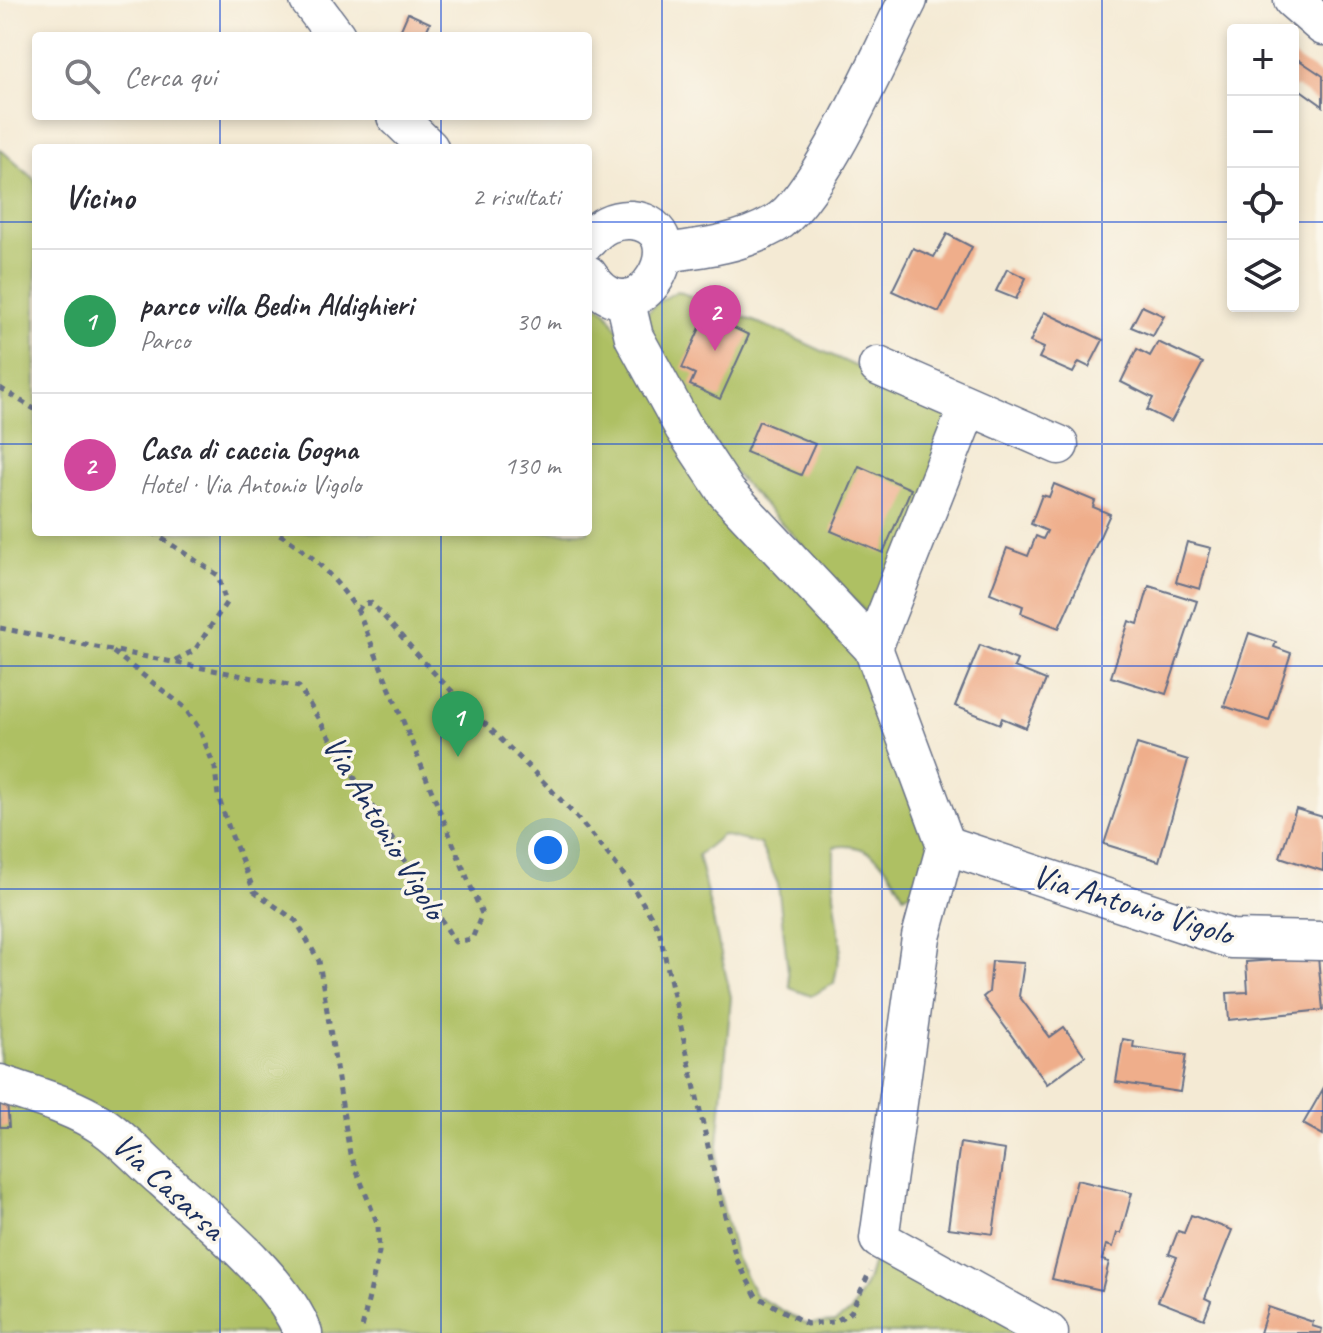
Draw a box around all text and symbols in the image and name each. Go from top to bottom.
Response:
map controls [1227,24,1299,312]
button: + [1227,24,1299,96]
search box [32,32,592,120]
icon: search [60,54,104,98]
text: Cerca qui [124,57,217,95]
button: − [1227,96,1299,168]
button: locate [1227,168,1299,240]
text: Vicino [64,175,134,218]
text: 2 risultati [472,180,560,213]
button: layers [1227,240,1299,312]
pin: 2 [689,285,741,351]
text: parco villa Bedin Aldighieri [140,286,413,324]
text: 1 [84,305,96,338]
text: 30 m [516,305,560,338]
text: Parco [140,324,190,357]
text: Casa di caccia Gogna [140,430,358,468]
text: 2 [84,449,96,482]
text: 130 m [504,449,560,482]
text: Hotel · Via Antonio Vigolo [140,468,361,501]
pin: 1 [432,691,484,757]
street label: Via Antonio Vigolo [313,727,459,930]
your location [528,830,568,870]
street label: Via Antonio Vigolo [1028,853,1242,956]
street label: Via Casarsa [103,1123,236,1251]

